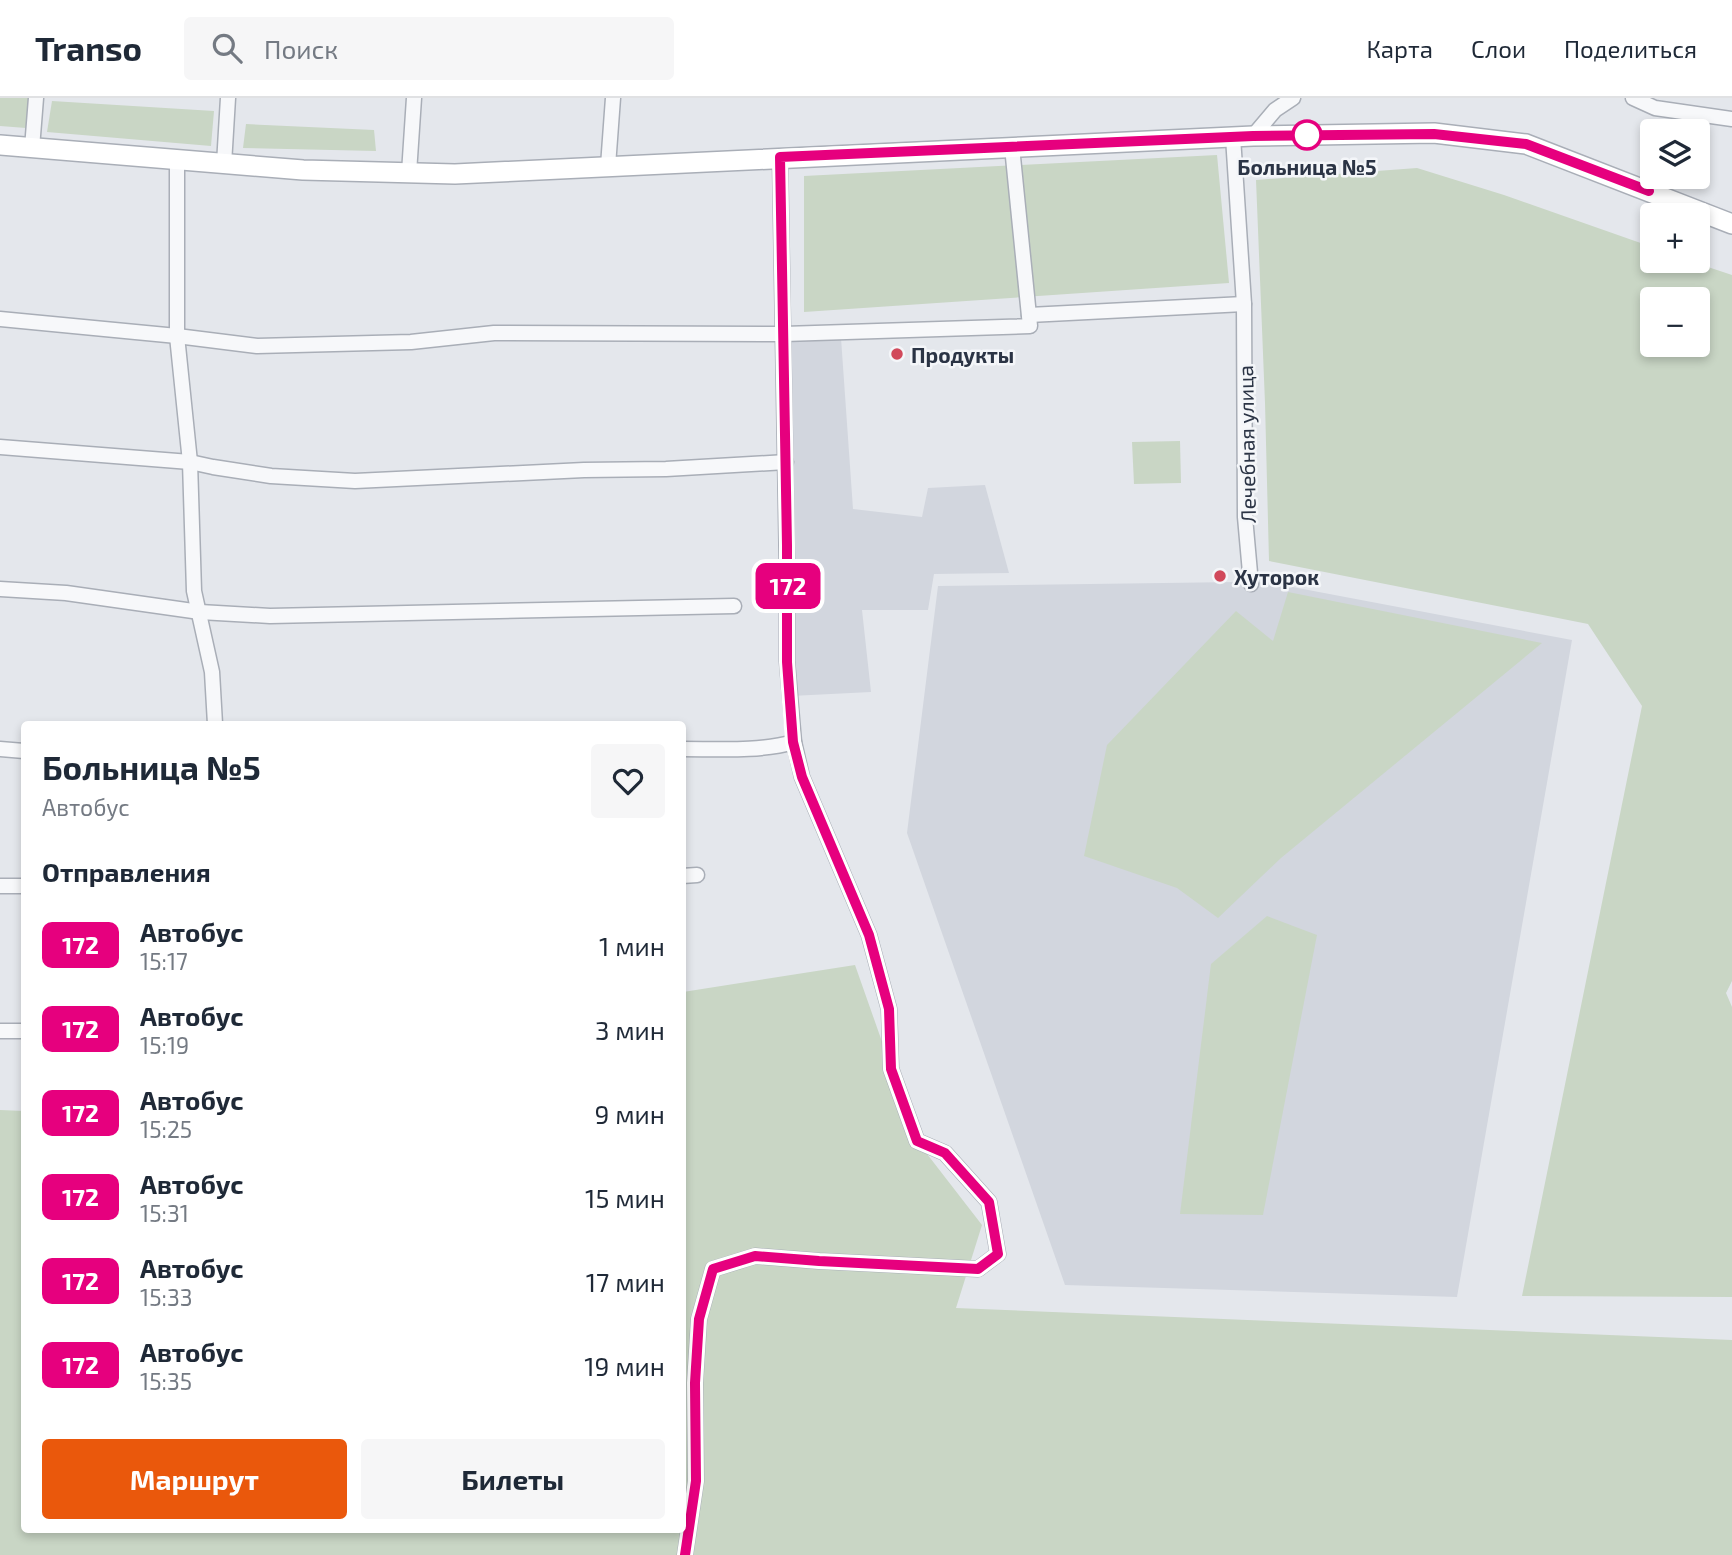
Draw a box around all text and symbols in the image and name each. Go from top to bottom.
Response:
search box [184,17,674,80]
text: Transo [35,28,142,68]
icon: search [208,29,246,67]
text: Поиск [264,33,338,64]
text: Карта [1366,34,1433,63]
text: Слои [1471,34,1526,63]
text: Поделиться [1564,34,1697,63]
map controls [1640,119,1710,357]
button: layers [1640,119,1710,189]
marker: Больница №5 [1292,120,1322,150]
place label: Больница №5 [1237,154,1377,179]
button: + [1640,203,1710,273]
button: − [1640,287,1710,357]
place label: Продукты [911,342,1014,367]
marker: Продукты [889,346,905,362]
street label: Лечебная улица [1232,365,1261,523]
line badge: 172 [748,563,828,609]
place label: Хуторок [1234,564,1319,589]
marker: Хуторок [1212,568,1228,584]
text: 172 [770,571,806,600]
button: heart [591,744,665,818]
text: Больница №5 [42,747,261,787]
text: Автобус [42,793,130,821]
text: Отправления [42,856,211,887]
text: Автобус [140,916,243,947]
text: 172 [62,930,99,959]
text: 1 мин [599,930,665,961]
text: 15:17 [140,947,188,975]
text: Автобус [140,1000,243,1031]
text: 172 [62,1014,99,1043]
text: 3 мин [595,1014,665,1045]
text: 15:19 [140,1031,189,1059]
text: Автобус [140,1084,243,1115]
text: 172 [62,1098,99,1127]
text: 9 мин [594,1098,665,1129]
text: 15:25 [140,1115,192,1143]
text: Автобус [140,1168,243,1199]
text: 172 [62,1182,99,1211]
text: 15 мин [585,1182,665,1213]
text: 15:31 [140,1199,189,1227]
text: Автобус [140,1252,243,1283]
text: 172 [62,1266,99,1295]
text: 17 мин [586,1266,665,1297]
text: 15:33 [140,1283,193,1311]
text: Автобус [140,1336,243,1367]
text: 172 [62,1350,99,1379]
text: 19 мин [584,1350,665,1381]
text: 15:35 [140,1367,192,1395]
button: Маршрут [42,1439,347,1519]
button: Билеты [361,1439,665,1519]

